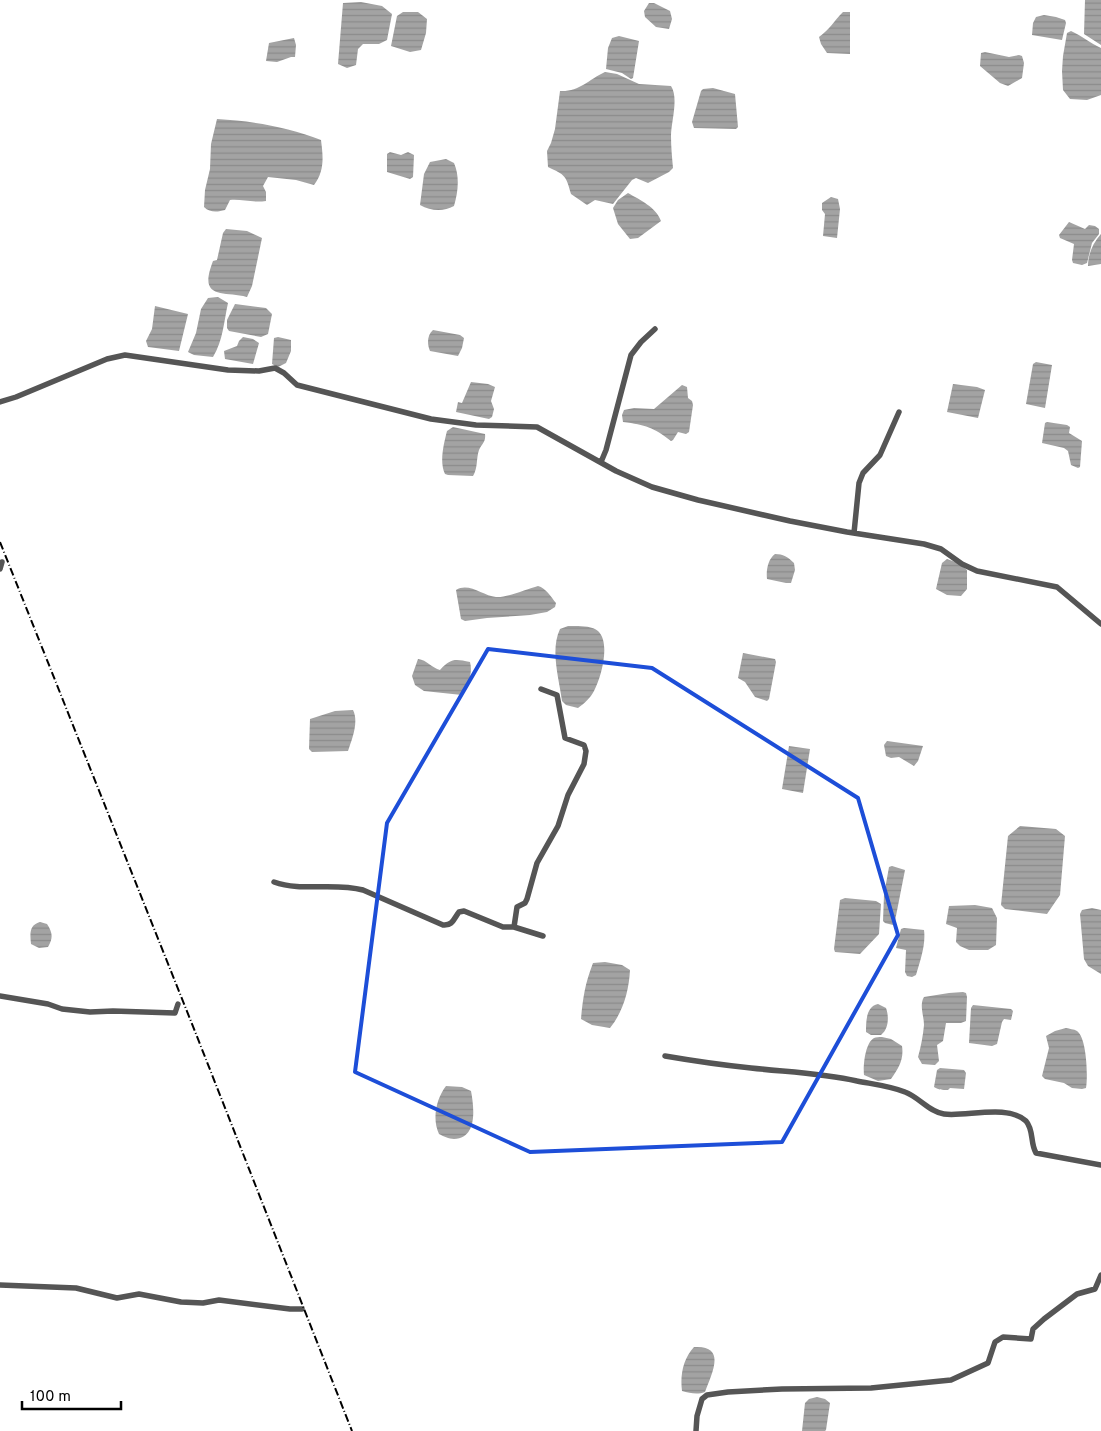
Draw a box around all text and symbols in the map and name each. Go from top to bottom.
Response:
scale bar [22,1378,121,1410]
text: 100 m [30,1388,71,1407]

